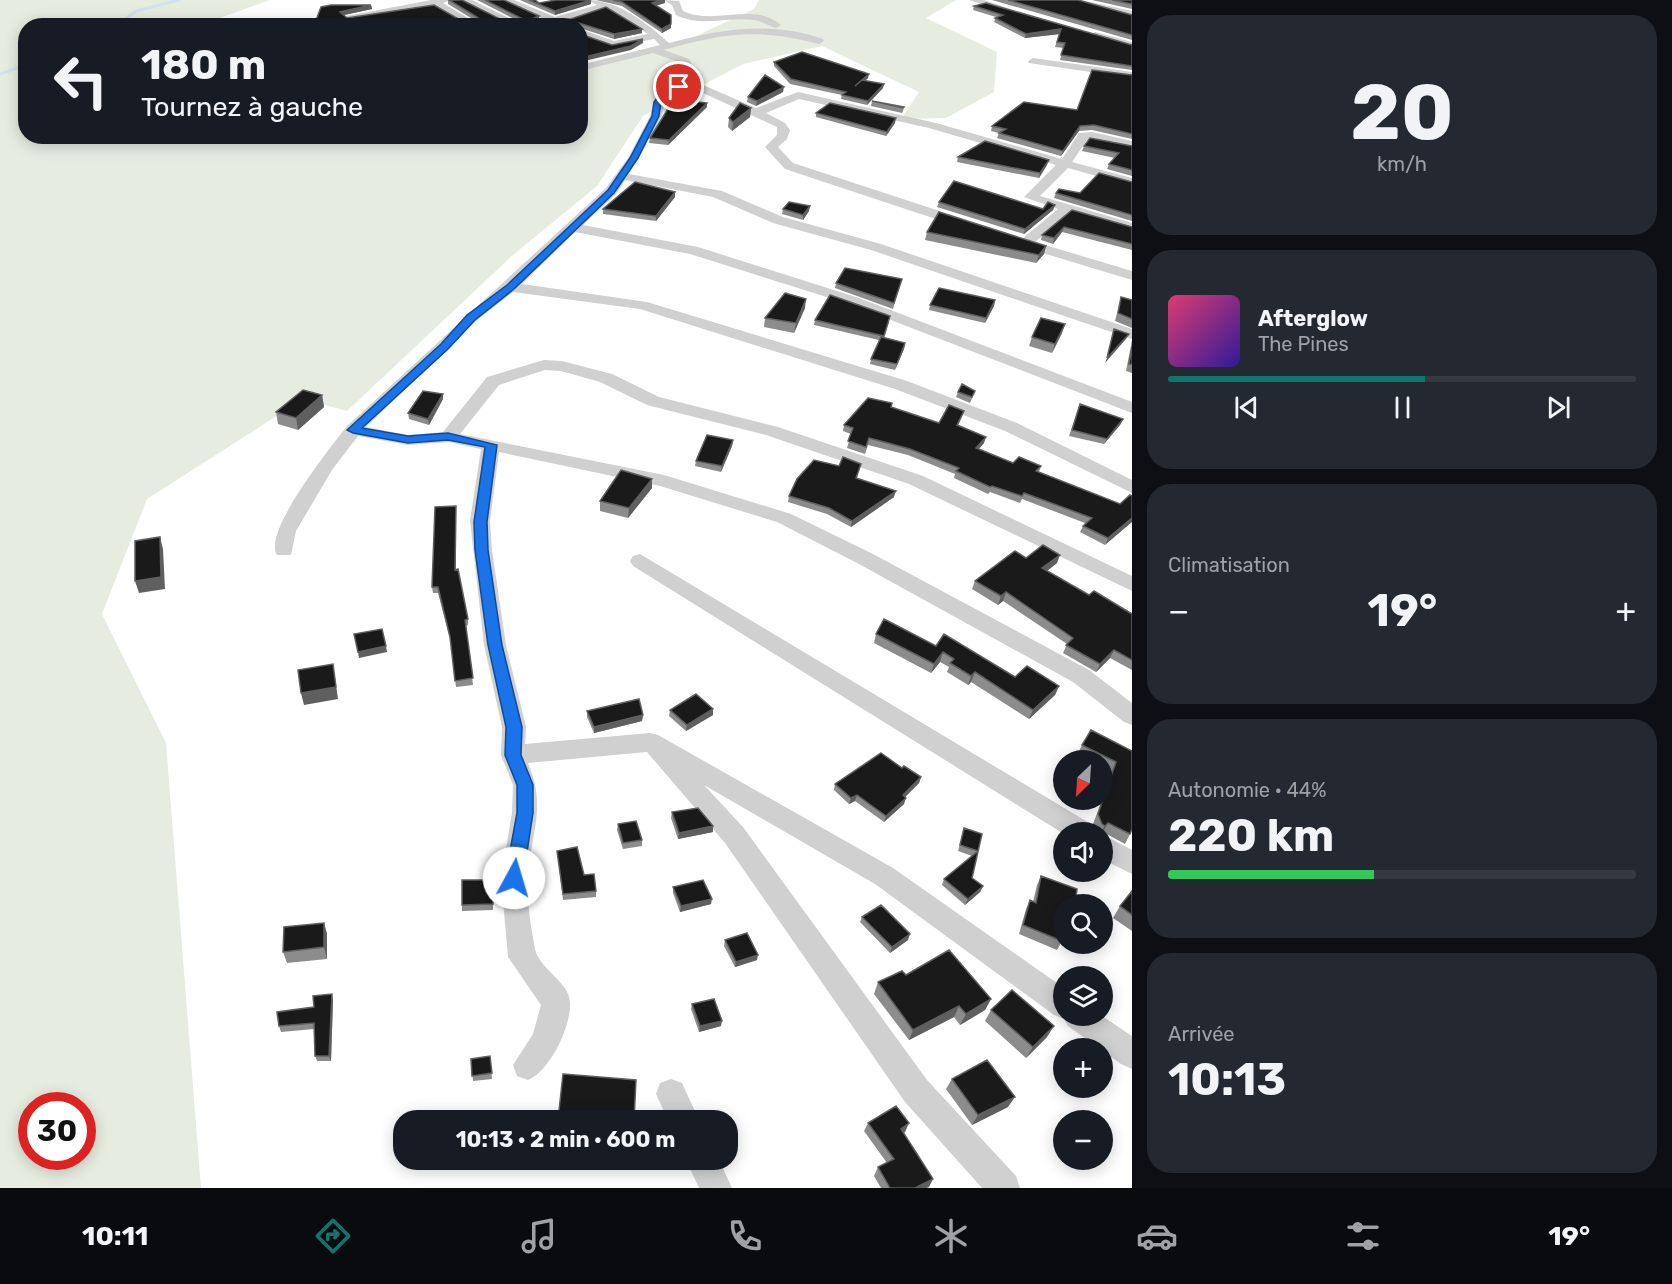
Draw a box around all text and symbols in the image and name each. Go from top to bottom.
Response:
text: 180 m [141,40,266,90]
icon: left [42,42,120,120]
pin [653,61,704,112]
text: 20 [1350,66,1454,159]
icon: arrive [662,70,695,103]
text: Tournez à gauche [141,91,363,123]
text: km/h [1377,152,1427,176]
text: Afterglow [1258,305,1368,332]
text: The Pines [1258,332,1349,356]
icon: previous [1230,391,1263,424]
icon: pause [1386,391,1419,424]
icon: next [1542,391,1575,424]
text: Climatisation [1168,553,1290,577]
text: 19° [1368,584,1437,637]
text: − [1168,591,1189,630]
text: + [1615,591,1636,630]
north arrow [1053,750,1113,810]
map controls [1053,750,1113,1170]
text: Autonomie · 44% [1168,778,1327,802]
text: 220 km [1168,809,1334,862]
button: sound [1053,822,1113,882]
position arrow [482,846,546,910]
button: search [1053,894,1113,954]
button: layers [1053,966,1113,1026]
text: Arrivée [1168,1022,1235,1046]
button: + [1053,1038,1113,1098]
text: 10:13 [1168,1053,1286,1106]
speed limit sign: 30 [18,1092,96,1170]
button: − [1053,1110,1113,1170]
text: 10:13 · 2 min · 600 m [456,1126,675,1153]
icon: directions [312,1215,354,1257]
icon: music [518,1215,560,1257]
icon: phone [724,1215,766,1257]
icon: climate [930,1215,972,1257]
icon: car [1136,1215,1178,1257]
icon: filters [1342,1215,1384,1257]
text: 10:11 [82,1220,148,1252]
text: 19° [1548,1220,1590,1252]

